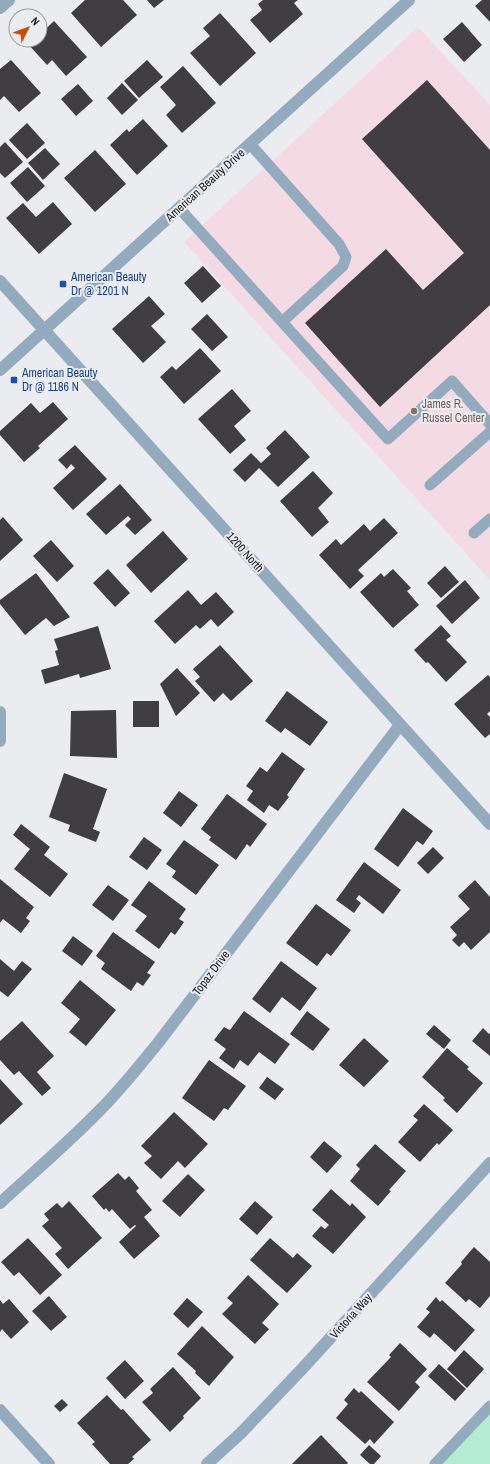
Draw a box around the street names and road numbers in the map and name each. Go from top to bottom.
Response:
street label: American Beauty Drive [161,145,248,226]
street label: 1200 North [223,529,267,575]
street label: Topaz Drive [189,947,233,999]
street label: Victoria Way [326,1290,376,1342]

